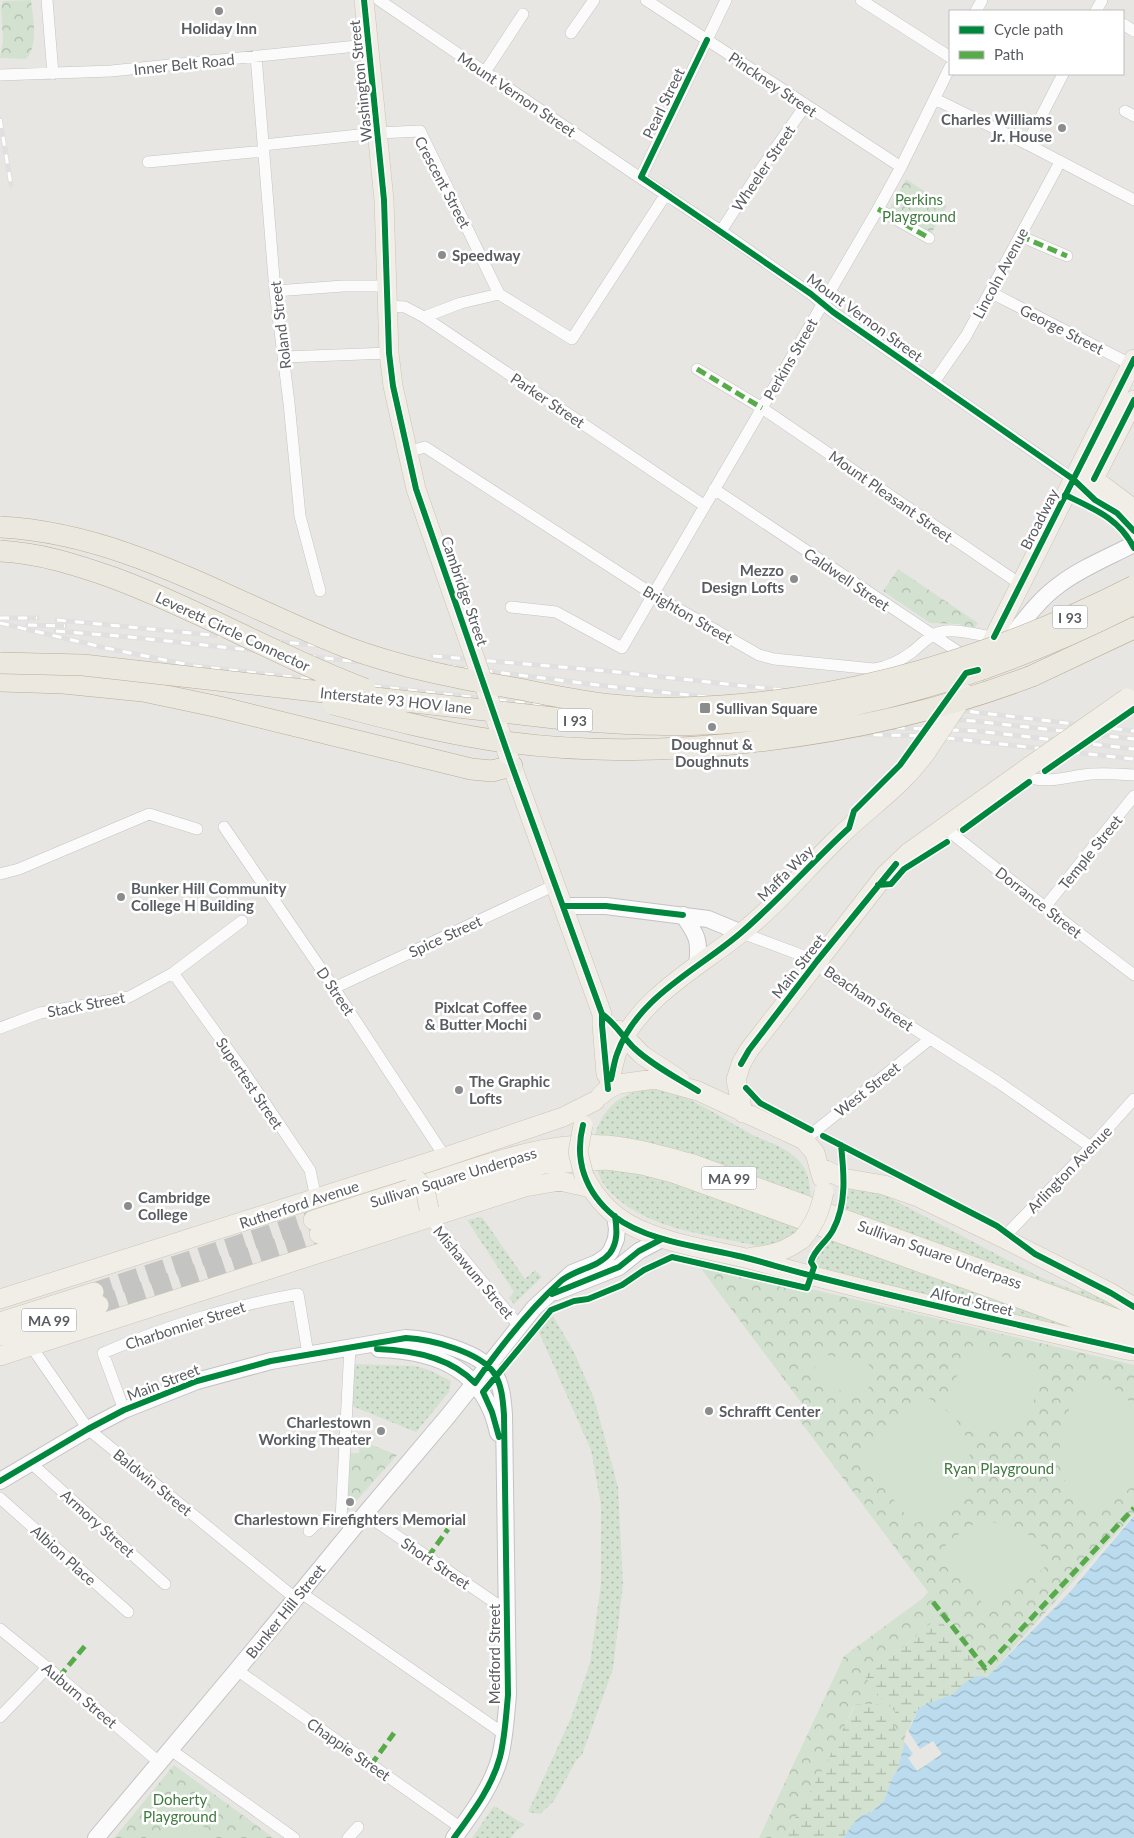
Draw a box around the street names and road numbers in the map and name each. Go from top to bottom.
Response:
street label: Washington Street [345,19,375,143]
street label: Mount Vernon Street [455,48,580,141]
street label: Pinckney Street [725,48,821,120]
street label: Inner Belt Road [133,50,235,78]
street label: Pearl Street [638,64,688,141]
street label: Wheeler Street [728,121,799,214]
street label: Crescent Street [411,133,475,232]
street label: Lincoln Avenue [969,225,1031,321]
street label: Mount Vernon Street [804,269,927,365]
street label: Roland Street [266,279,294,370]
street label: George Street [1017,300,1107,358]
street label: Perkins Street [759,314,821,403]
street label: Parker Street [508,369,589,432]
street label: Mount Pleasant Street [826,447,957,546]
street label: Broadway [1016,485,1062,552]
street label: Cambridge Street [438,534,492,649]
street label: Caldwell Street [801,544,894,615]
street label: Brighton Street [640,581,736,647]
street label: Leverett Circle Connector [153,587,314,675]
road number: I 93 [1052,606,1088,628]
street label: Interstate 93 HOV lane [319,683,473,717]
road number: I 93 [558,708,592,732]
street label: Temple Street [1055,811,1126,893]
street label: Maffa Way [753,841,817,905]
street label: Dorrance Street [992,863,1086,942]
street label: Spice Street [406,911,485,961]
street label: Main Street [767,930,829,1002]
street label: Beacham Street [821,962,917,1035]
street label: D Street [313,963,359,1019]
street label: Stack Street [46,988,127,1020]
street label: Supertest Street [213,1034,288,1133]
street label: West Street [831,1058,904,1120]
street label: Arlington Avenue [1023,1122,1115,1216]
street label: Sullivan Square Underpass [367,1143,539,1211]
road number: MA 99 [702,1166,756,1190]
street label: Rutherford Avenue [237,1176,361,1232]
street label: Sullivan Square Underpass [855,1216,1025,1292]
street label: Mishawum Street [430,1222,518,1323]
street label: Alford Street [929,1283,1016,1319]
street label: Charbonnier Street [123,1297,248,1353]
road number: MA 99 [22,1308,76,1332]
street label: Main Street [124,1360,202,1404]
street label: Baldwin Street [110,1445,196,1520]
street label: Armory Street [58,1485,139,1561]
street label: Albion Place [28,1521,100,1589]
street label: Short Street [398,1533,474,1593]
street label: Bunker Hill Street [242,1560,329,1662]
street label: Medford Street [485,1603,503,1704]
street label: Auburn Street [39,1658,122,1732]
street label: Chappie Street [304,1714,395,1785]

